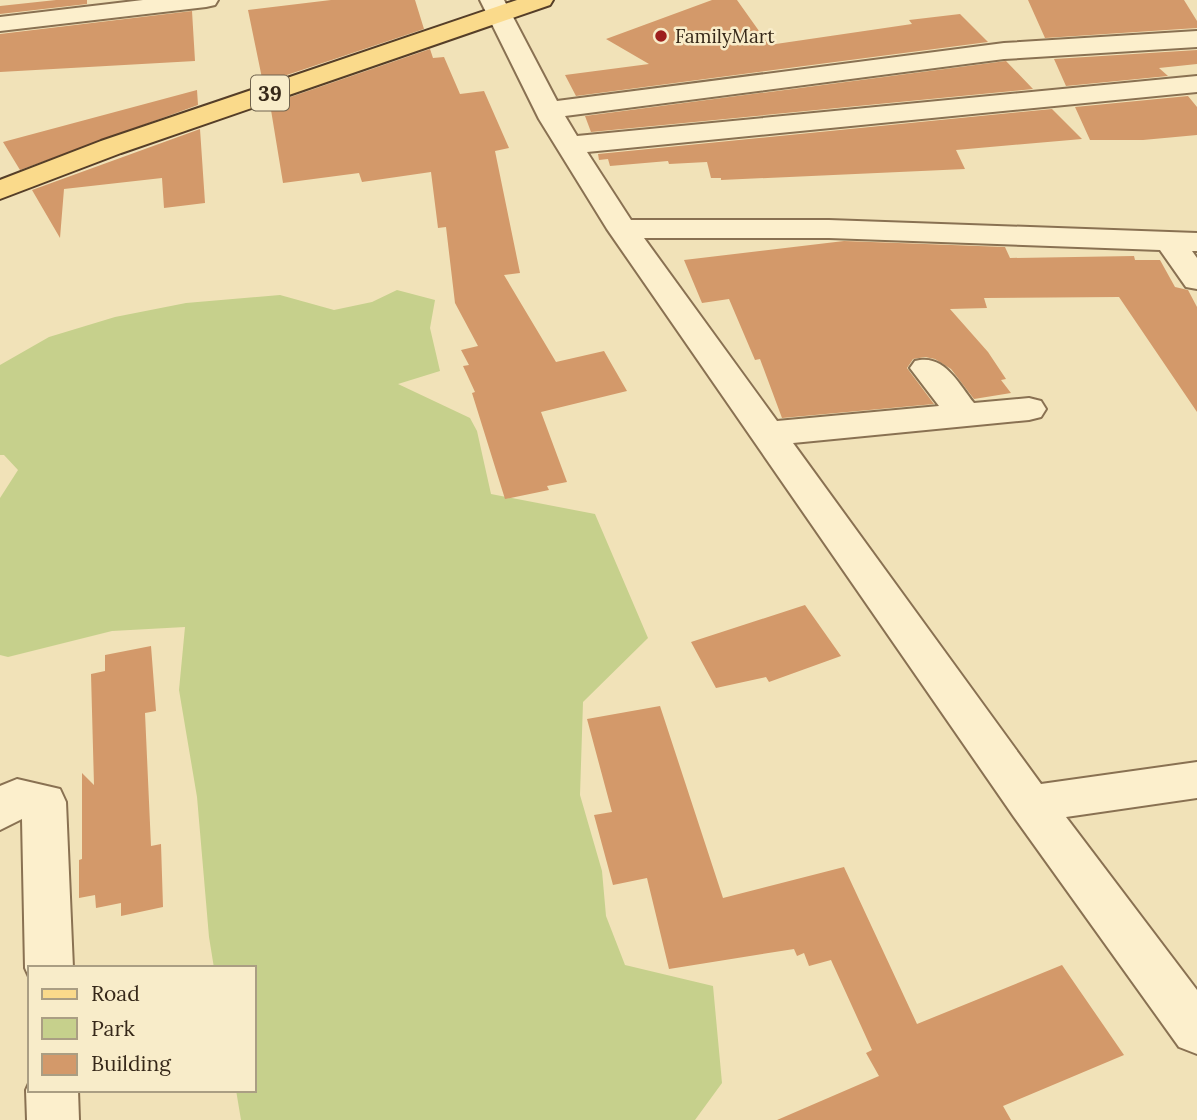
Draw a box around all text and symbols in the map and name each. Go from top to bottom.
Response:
place label: FamilyMart [675,24,775,48]
marker: FamilyMart [653,28,669,44]
road number: 39 [251,76,289,110]
legend [28,966,256,1092]
text: Road [91,980,140,1007]
text: Park [91,1015,135,1042]
text: Building [91,1050,171,1077]

